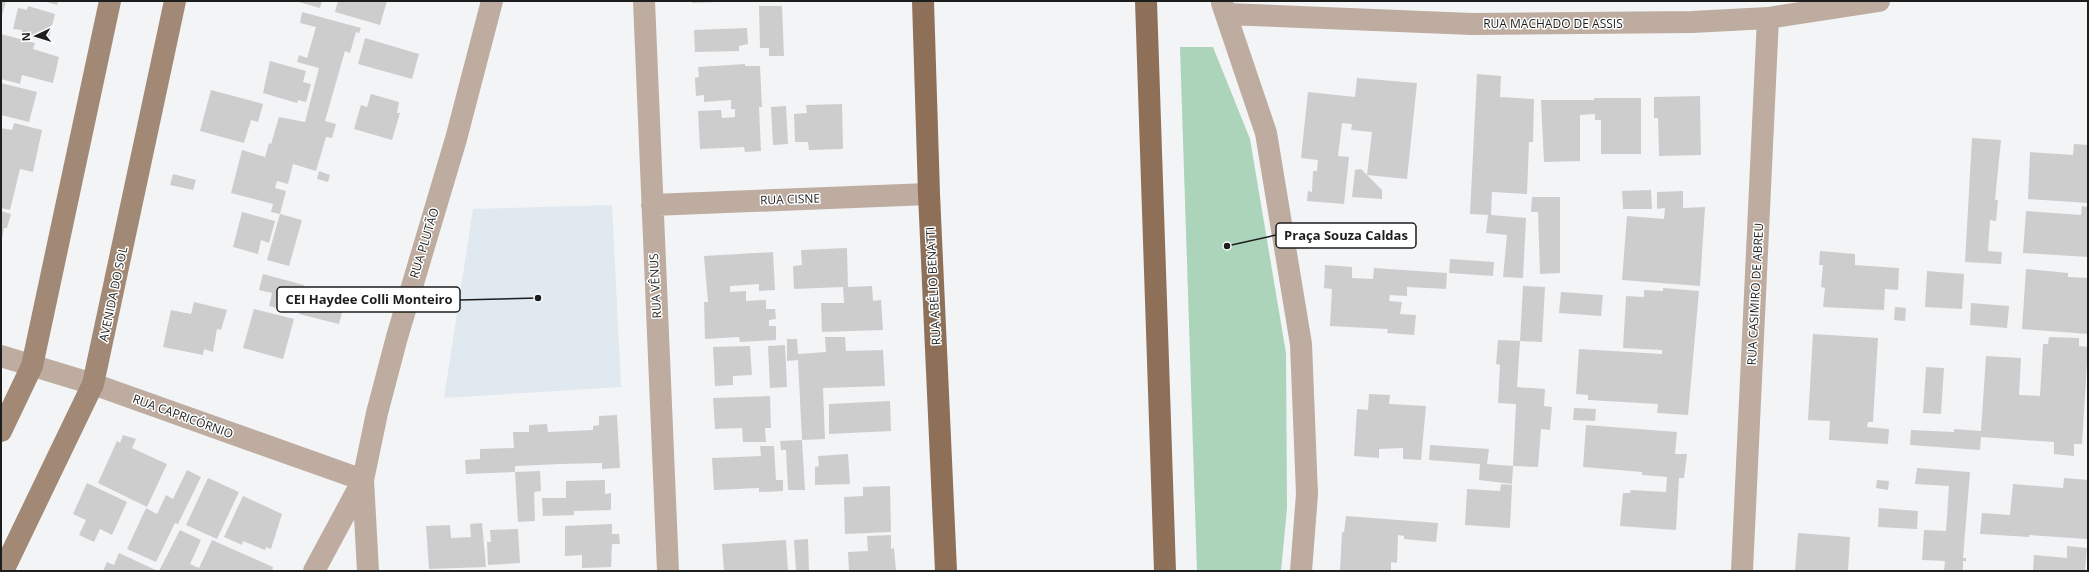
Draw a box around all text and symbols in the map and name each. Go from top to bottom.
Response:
street label: RUA MACHADO DE ASSIS [1483,15,1623,32]
north arrow [16,16,56,56]
text: N [18,32,33,42]
street label: RUA CISNE [760,189,820,209]
street label: RUA PLUTÃO [405,206,443,280]
street label: RUA CASIMIRO DE ABREU [1743,222,1767,366]
callout: Praça Souza Caldas [1276,223,1416,248]
street label: RUA ABÉLIO BENATTI [921,226,945,346]
text: Praça Souza Caldas [1284,226,1408,244]
street label: AVENIDA DO SOL [95,245,131,343]
street label: RUA VÊNUS [645,253,665,319]
callout: CEI Haydee Colli Monteiro [277,287,460,312]
text: CEI Haydee Colli Monteiro [285,290,453,308]
street label: RUA CAPRICÓRNIO [130,390,236,442]

